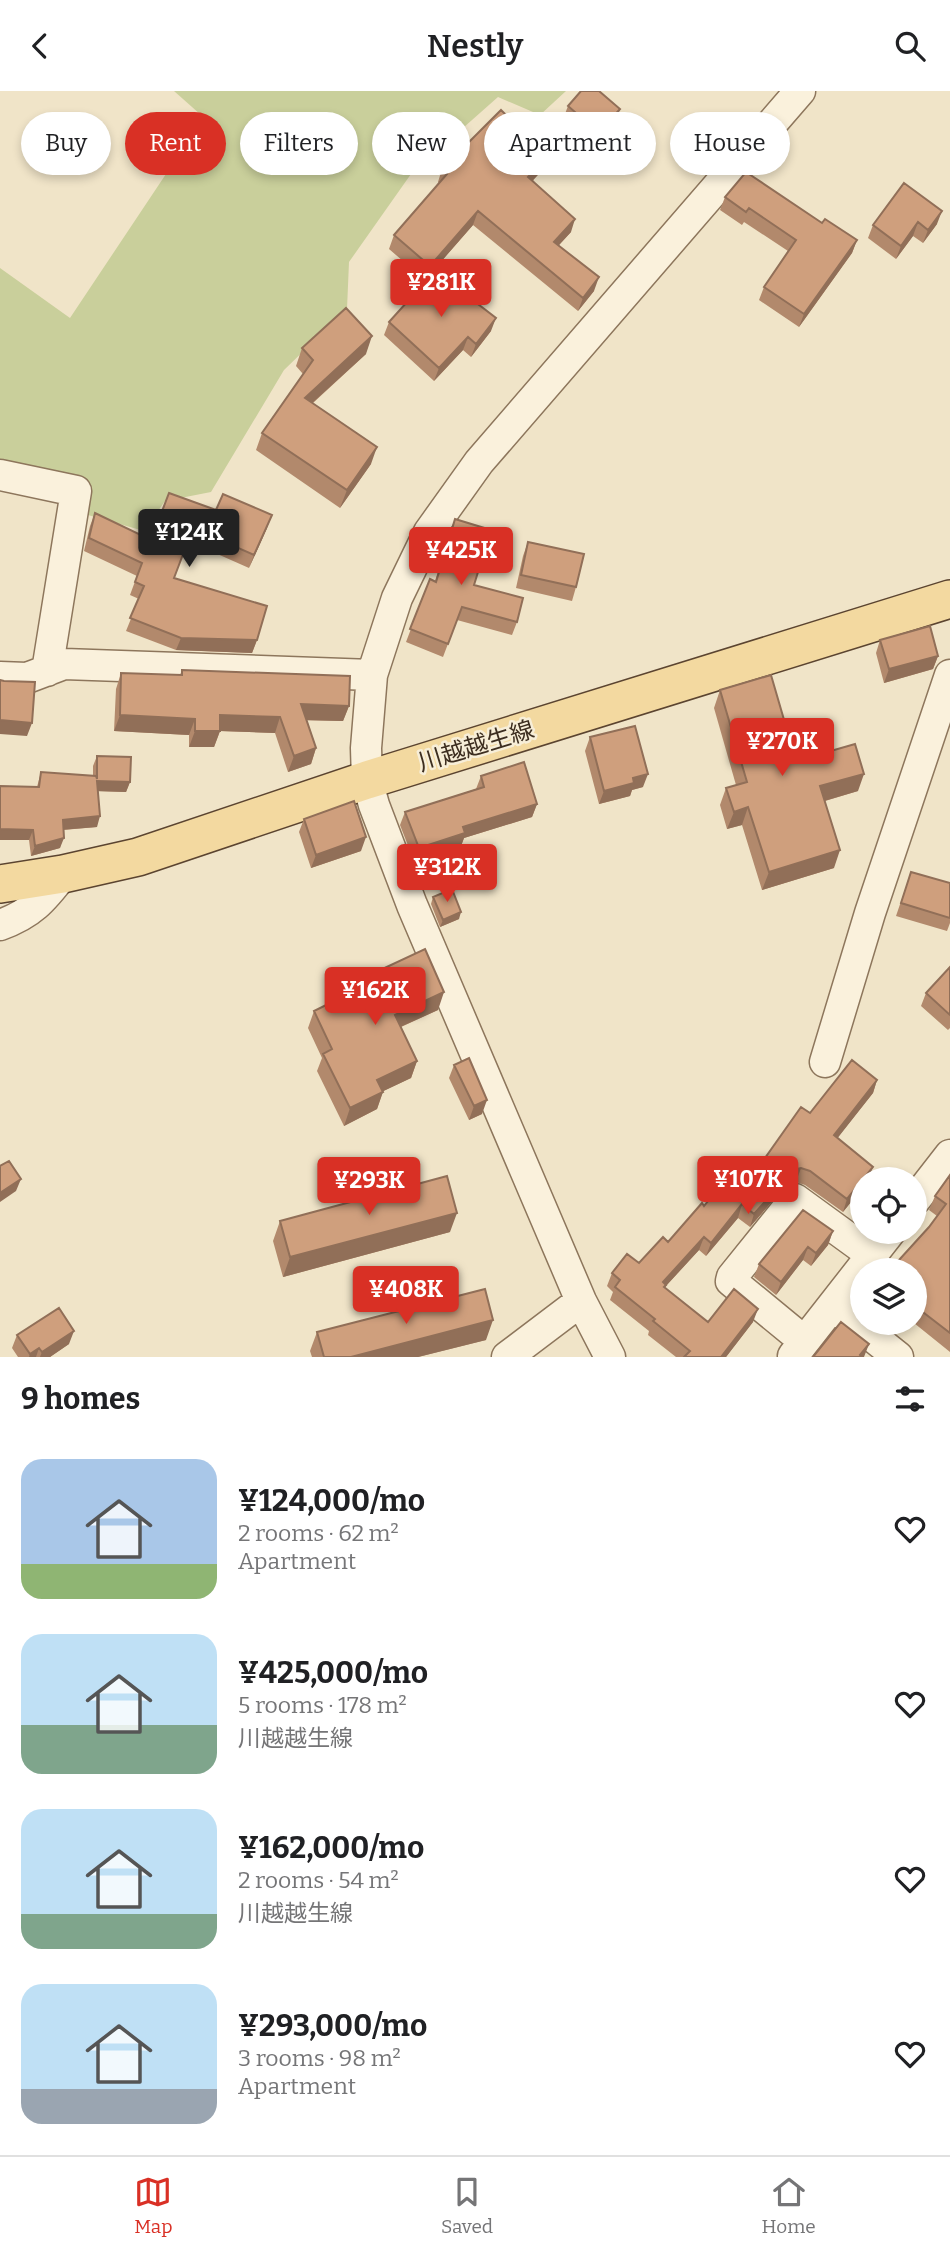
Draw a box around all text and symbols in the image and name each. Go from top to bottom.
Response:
icon: back [21,27,59,65]
text: Nestly [427,27,523,65]
icon: search [891,27,929,65]
chip: Buy [21,112,111,175]
chip: Rent [125,112,226,175]
chip: Filters [240,112,358,175]
chip: New [372,112,470,175]
chip: Apartment [484,112,656,175]
chip: House [670,112,790,175]
pin: ¥281K [392,259,490,319]
text: ¥281K [406,268,476,296]
pin: ¥124K [140,510,238,569]
text: ¥124K [154,518,224,546]
pin: ¥425K [412,527,510,587]
text: ¥425K [425,536,497,564]
street label: 川越越生線 [415,715,537,777]
pin: ¥270K [733,719,831,778]
text: ¥270K [746,727,818,755]
pin: ¥312K [398,845,496,904]
text: ¥312K [413,853,481,881]
pin: ¥162K [326,967,424,1027]
text: ¥162K [341,976,409,1004]
pin: ¥293K [320,1157,418,1217]
pin: ¥107K [699,1157,797,1216]
text: ¥107K [713,1165,783,1193]
text: ¥293K [333,1166,405,1194]
map controls [850,1167,927,1335]
button: locate [850,1167,927,1244]
button: layers [850,1258,927,1335]
pin: ¥408K [357,1267,455,1326]
text: ¥408K [369,1275,443,1303]
icon: filters [891,1380,929,1418]
text: 9 homes [21,1381,140,1417]
text: ¥124,000/mo [238,1483,425,1519]
icon: home [77,1487,161,1571]
icon: heart [891,1510,929,1548]
text: 2 rooms · 62 m² [238,1519,399,1547]
text: Apartment [238,1547,356,1575]
text: ¥425,000/mo [238,1655,428,1691]
icon: home [77,1662,161,1746]
icon: heart [891,1685,929,1723]
text: 5 rooms · 178 m² [238,1691,407,1719]
text: 川越越生線 [238,1724,353,1752]
text: ¥162,000/mo [238,1830,424,1866]
icon: home [77,1837,161,1921]
icon: heart [891,1860,929,1898]
text: 2 rooms · 54 m² [238,1866,399,1894]
text: 川越越生線 [238,1899,353,1927]
text: ¥293,000/mo [238,2008,427,2044]
icon: home [77,2012,161,2096]
icon: heart [891,2035,929,2073]
text: 3 rooms · 98 m² [238,2044,401,2072]
text: Apartment [238,2072,356,2100]
tab: Map [134,2173,173,2238]
tab: Saved [441,2173,493,2238]
tab: Home [762,2173,816,2238]

